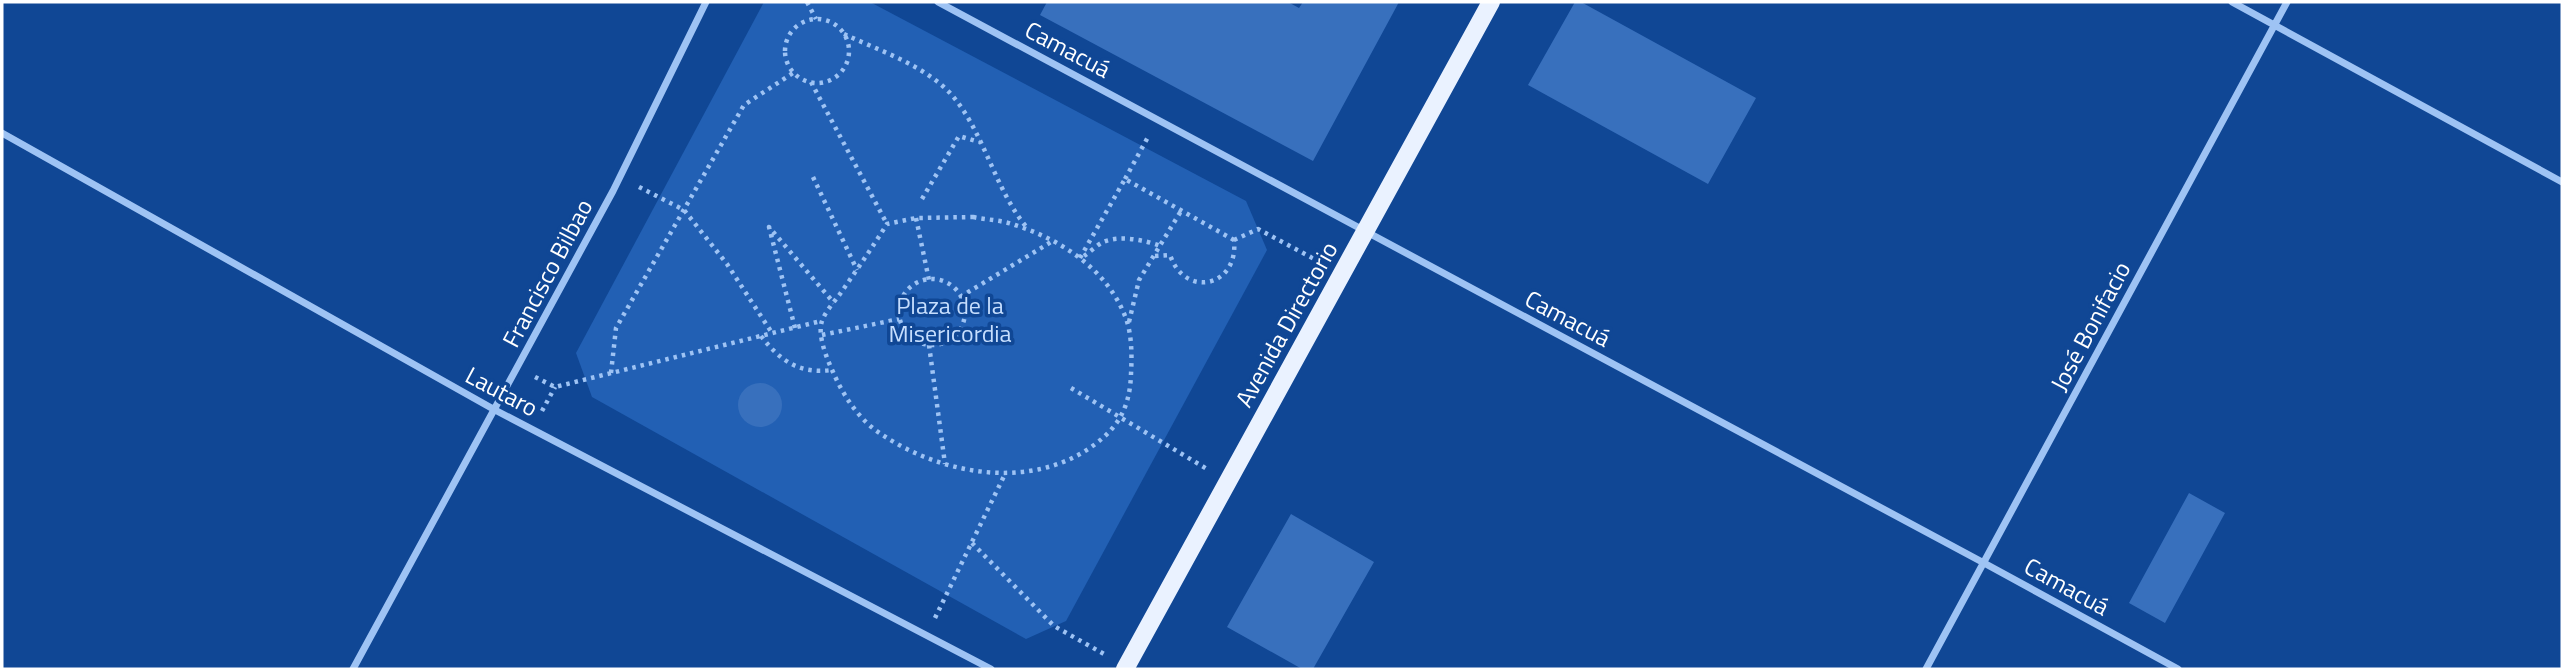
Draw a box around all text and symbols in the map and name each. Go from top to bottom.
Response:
street label: Camacuá [1019,11,1117,87]
street label: Francisco Bilbao [493,192,601,354]
street label: Avenida Directorio [1226,235,1346,413]
street label: José Bonifacio [2041,255,2139,397]
street label: Camacuá [1519,280,1617,356]
park label: Plaza de la Misericordia [888,287,1012,351]
street label: Lautaro [459,357,545,425]
street label: Camacuá [2018,548,2116,624]

